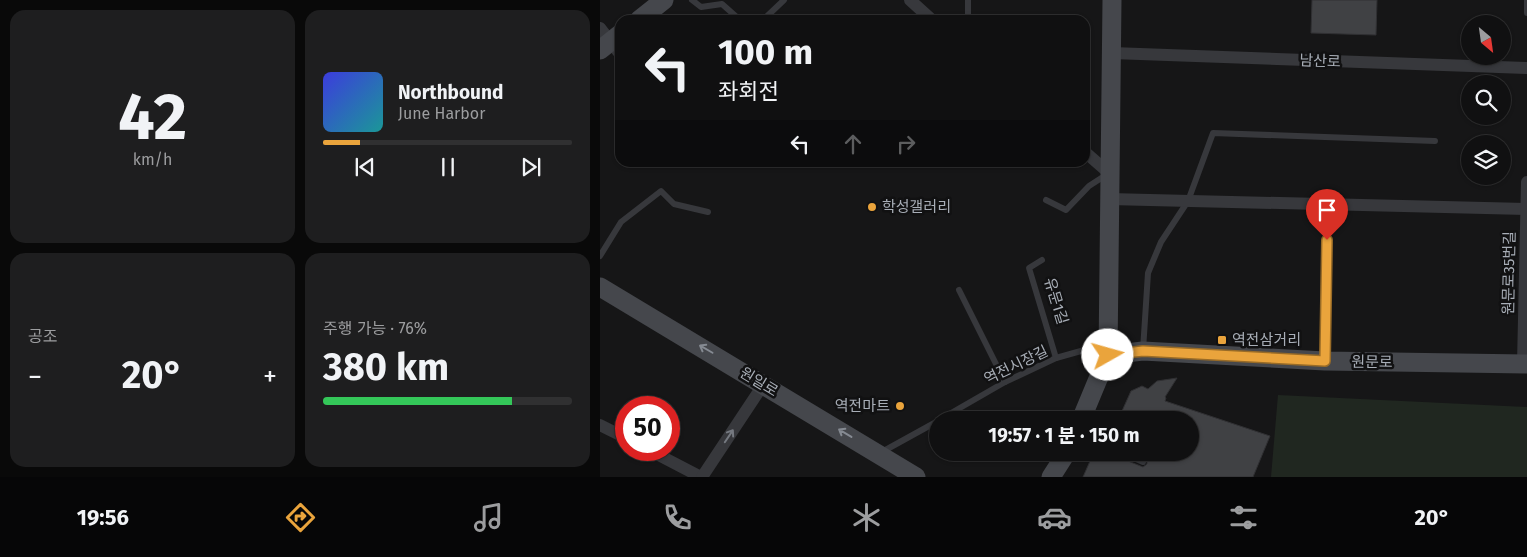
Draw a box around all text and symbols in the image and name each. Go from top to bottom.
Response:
north arrow [1461,15,1511,65]
map controls [1461,15,1511,185]
text: 100 m [718,31,813,73]
icon: left [635,35,700,100]
street label: 남산로 [1299,51,1341,71]
button: search [1461,75,1511,125]
text: 42 [118,78,187,156]
text: 좌회전 [718,78,779,105]
text: Northbound [398,81,503,104]
text: June Harbor [398,104,485,123]
icon: left [786,130,814,158]
icon: ahead [839,130,867,158]
icon: right [892,130,920,158]
button: layers [1461,135,1511,185]
text: km/h [133,150,172,169]
icon: previous [351,153,379,181]
icon: pause [434,153,462,181]
icon: next [517,153,545,181]
pin [1306,189,1348,240]
icon: arrive [1313,196,1341,224]
place label: 학성갤러리 [882,198,951,216]
marker: 학성갤러리 [866,201,878,213]
street label: 원문로35번길 [1499,231,1519,315]
street label: 유문1길 [1040,275,1072,327]
text: 주행 가능 · 76% [323,319,427,338]
text: 공조 [28,327,57,346]
position arrow [1081,328,1133,380]
place label: 역전삼거리 [1232,331,1301,349]
marker: 역전삼거리 [1216,334,1228,346]
street label: 역전시장길 [981,342,1051,388]
text: 380 km [323,344,449,390]
one-way arrow [699,344,713,354]
text: 20° [122,352,183,398]
street label: 원문로 [1351,353,1393,371]
text: − [28,360,42,393]
text: + [263,360,277,393]
street label: 원일로 [737,364,781,400]
speed limit sign: 50 [615,396,680,461]
place label: 역전마트 [835,397,890,415]
marker: 역전마트 [894,400,906,412]
text: 19:57 · 1 분 · 150 m [988,424,1140,447]
one-way arrow [838,428,853,438]
one-way arrow [724,430,734,444]
icon: directions [283,500,318,535]
icon: music [471,500,506,535]
icon: phone [660,500,695,535]
icon: climate [849,500,884,535]
icon: car [1037,500,1072,535]
icon: filters [1226,500,1261,535]
text: 19:56 [77,504,129,531]
text: 20° [1414,504,1450,531]

